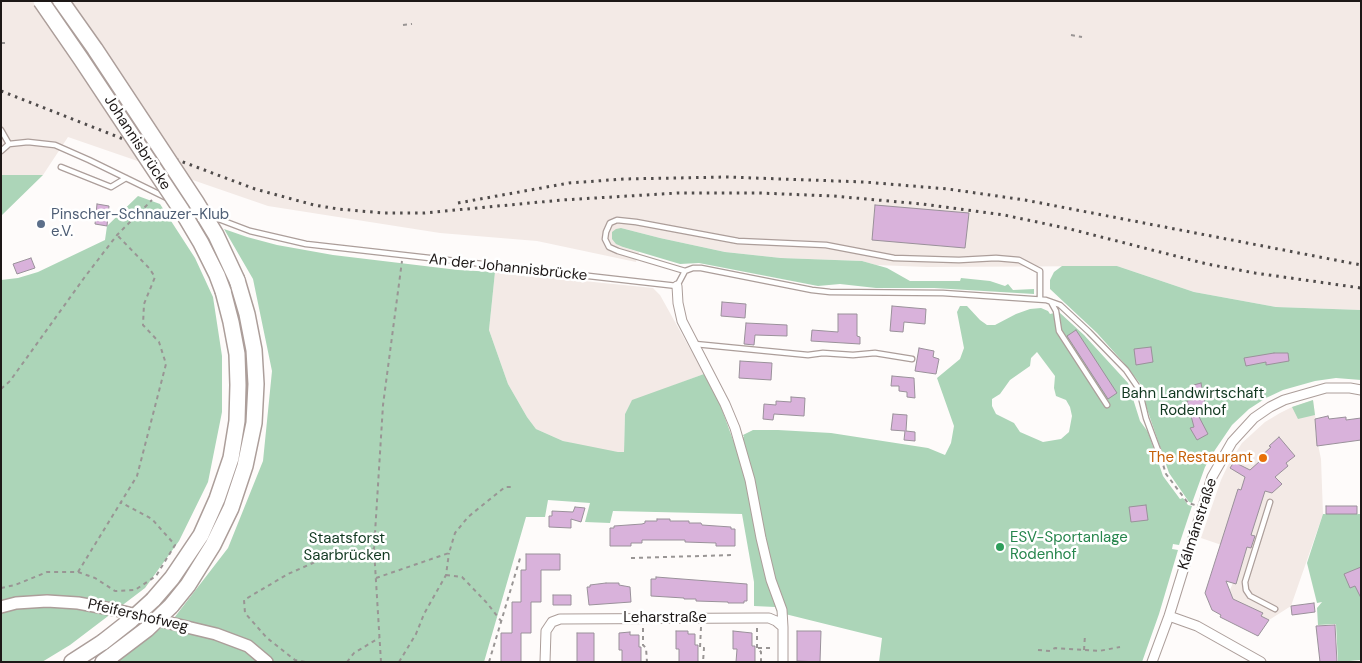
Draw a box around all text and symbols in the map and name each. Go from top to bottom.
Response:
street label: Johannisbrücke [100,92,174,194]
place label: Pinscher-Schnauzer-Klub e.V. [51,206,229,241]
marker: Pinscher-Schnauzer-Klub e.V. [35,218,47,230]
street label: An der Johannisbrücke [428,251,588,285]
park label: Bahn Landwirtschaft Rodenhof [1122,385,1264,420]
place label: The Restaurant [1148,449,1253,467]
marker: The Restaurant [1257,452,1269,464]
street label: Kálmánstraße [1175,476,1221,572]
place label: ESV-Sportanlage Rodenhof [1010,529,1128,564]
park label: Staatsforst Saarbrücken [304,530,390,565]
marker: ESV-Sportanlage Rodenhof [994,541,1006,553]
street label: Pfeifershofweg [86,596,190,636]
street label: Leharstraße [623,609,707,627]

